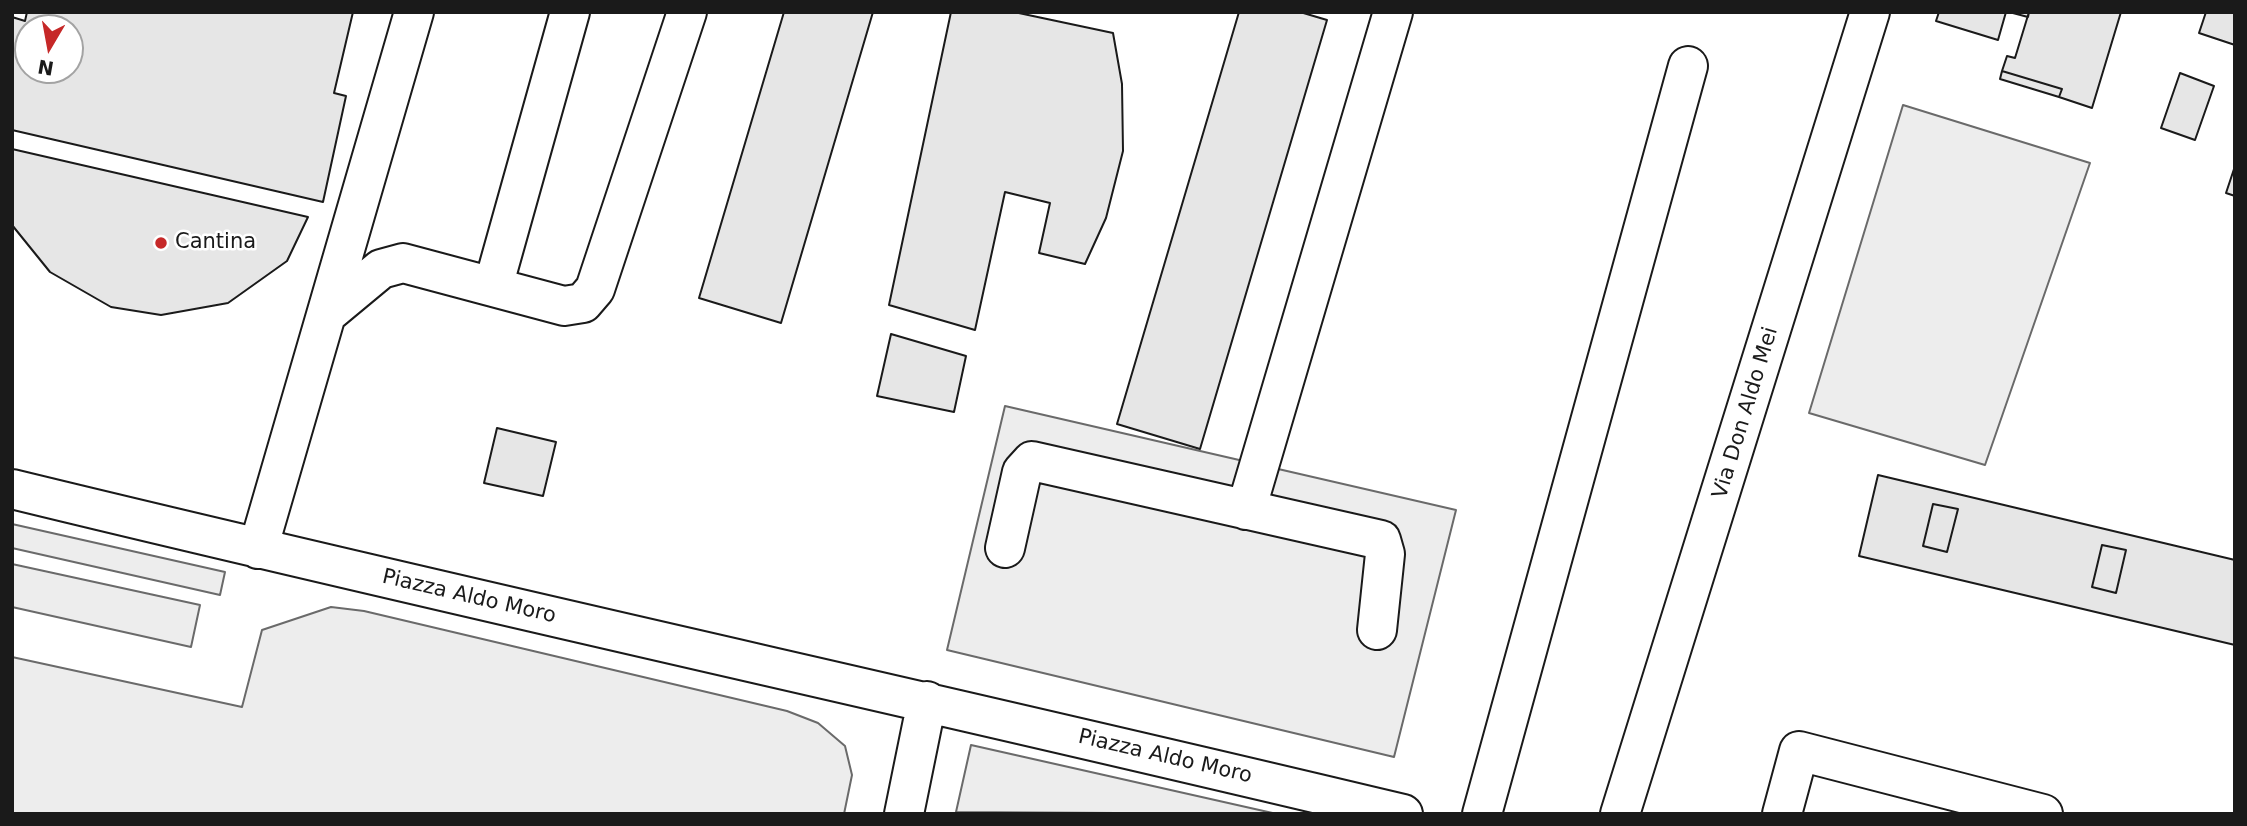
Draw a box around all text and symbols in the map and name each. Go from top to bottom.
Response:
north arrow [14,14,84,84]
text: N [36,55,55,80]
place label: Cantina [175,230,256,256]
marker: Cantina [153,235,169,251]
street label: Via Don Aldo Mei [1708,324,1784,502]
street label: Piazza Aldo Moro [380,565,558,629]
street label: Piazza Aldo Moro [1076,725,1254,789]

